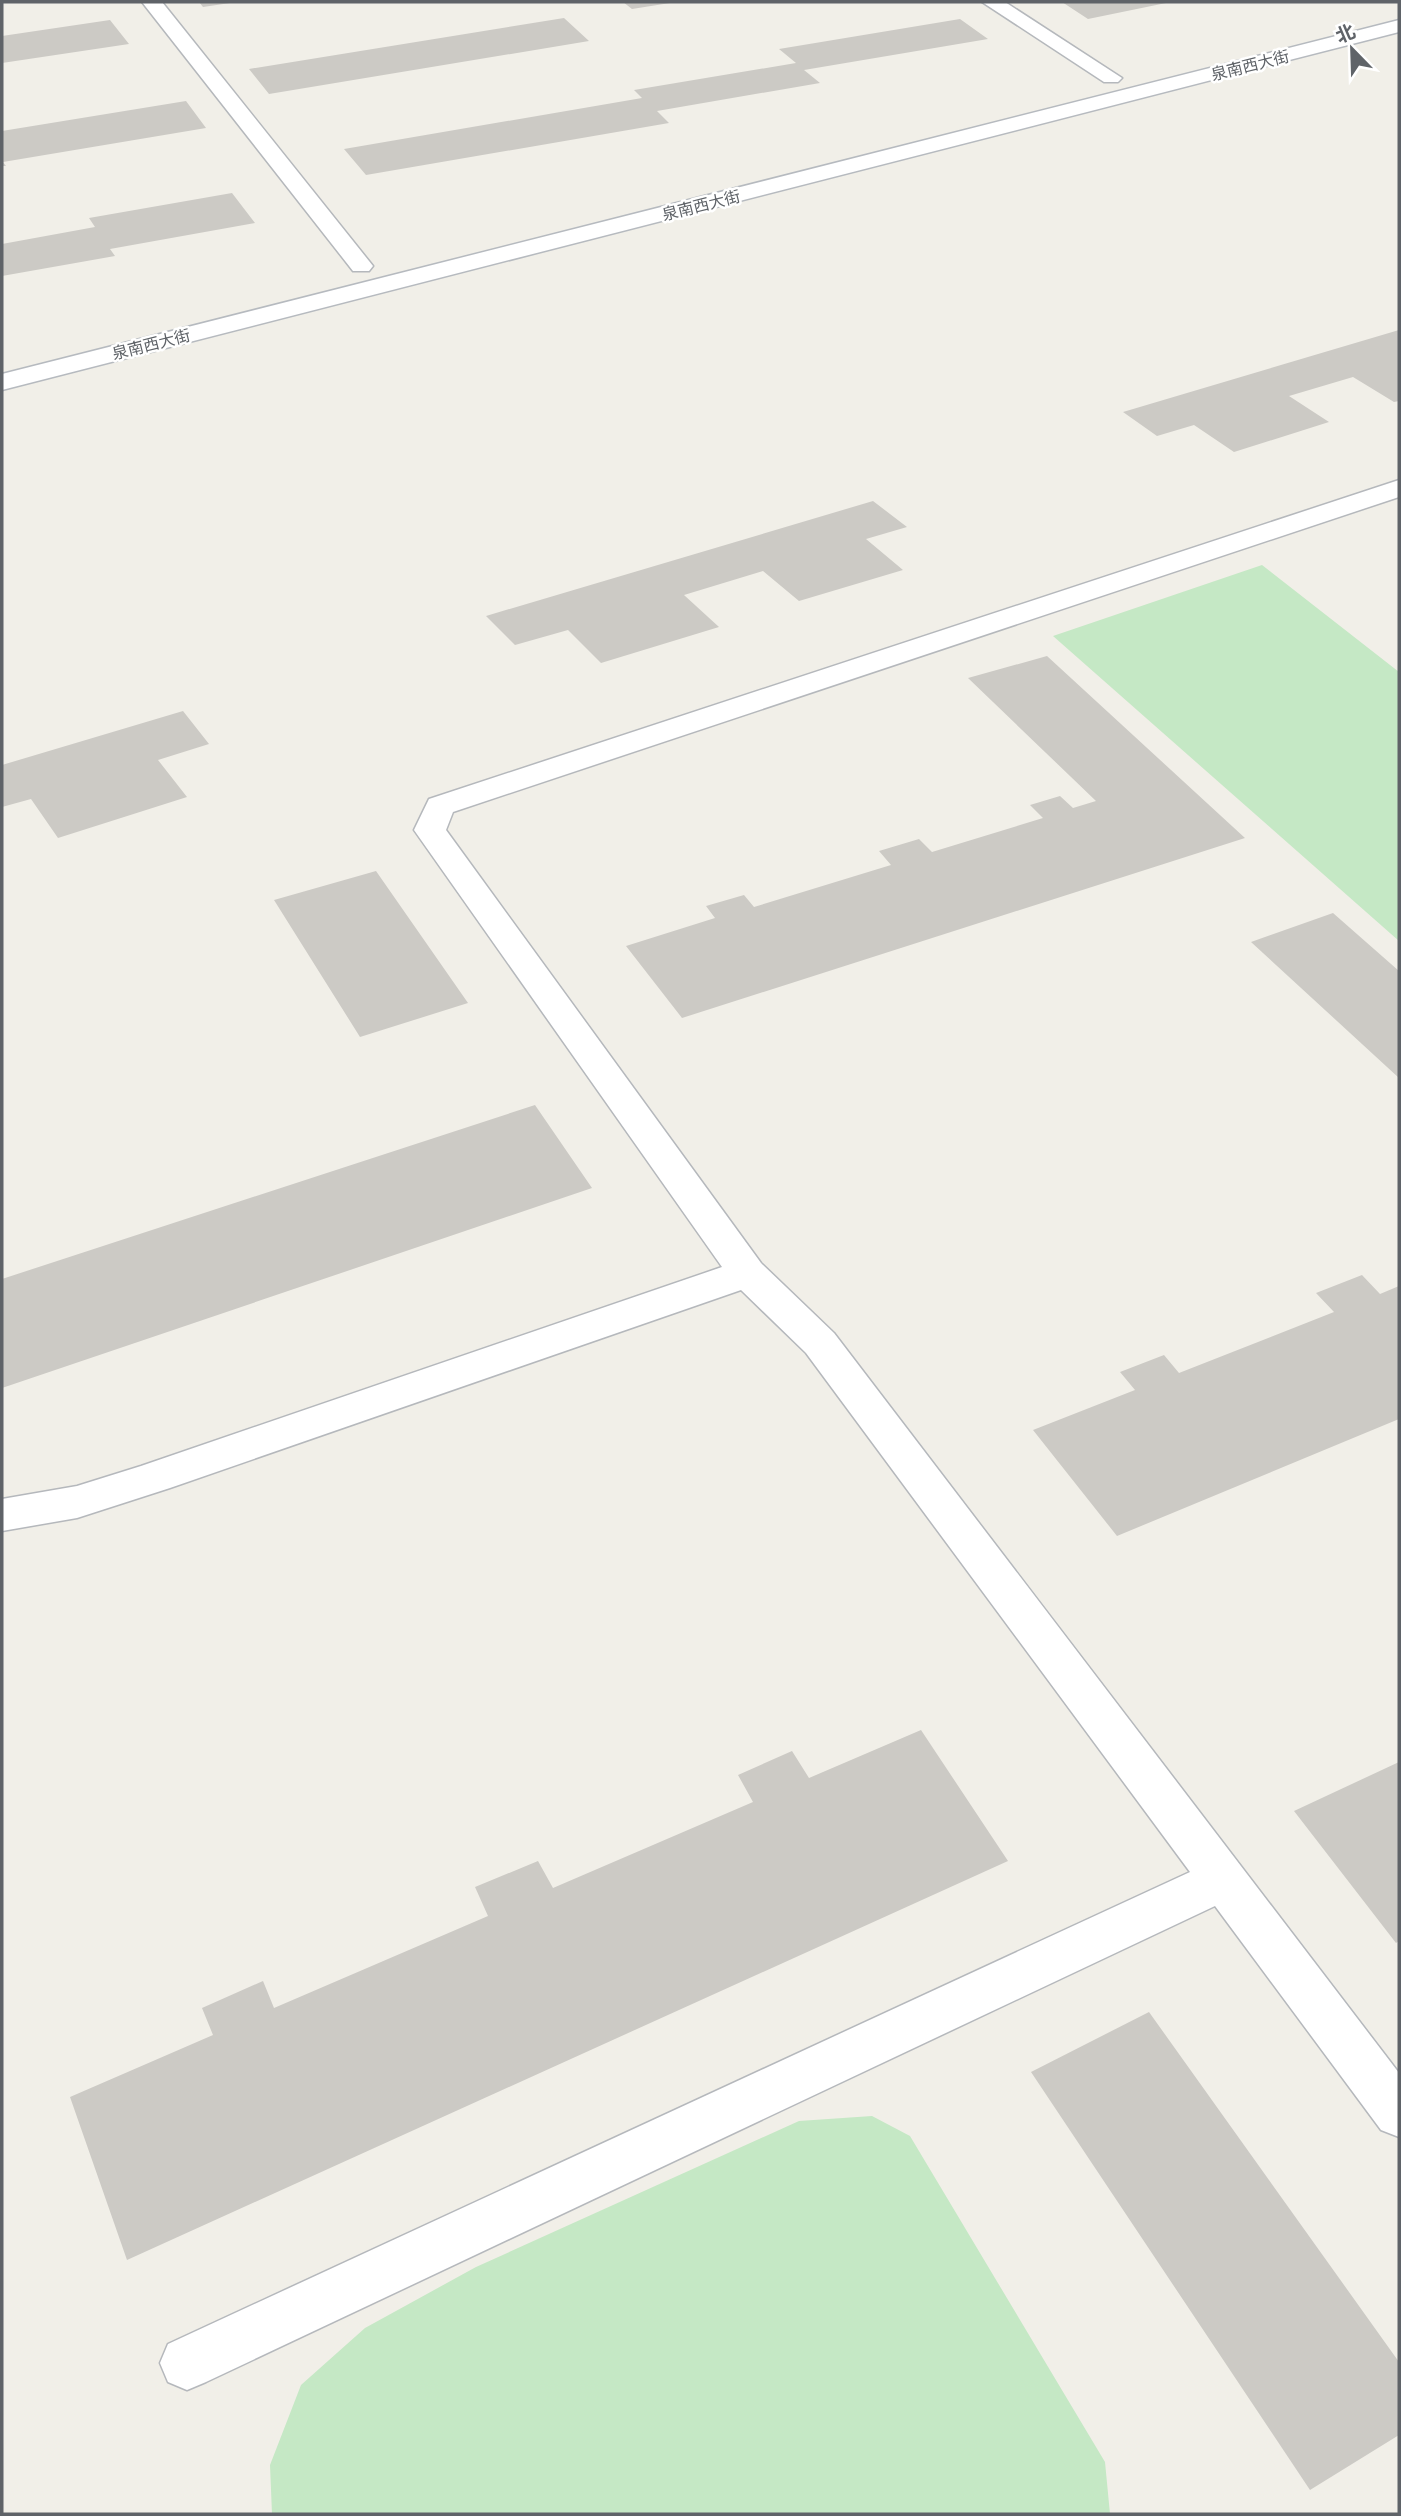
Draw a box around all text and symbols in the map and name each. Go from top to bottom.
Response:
north arrow [1317,14,1387,84]
text: 北 [1332,19,1359,48]
street label: 泉南西大街 [1209,46,1291,84]
street label: 泉南西大街 [660,186,742,224]
street label: 泉南西大街 [110,325,192,363]

